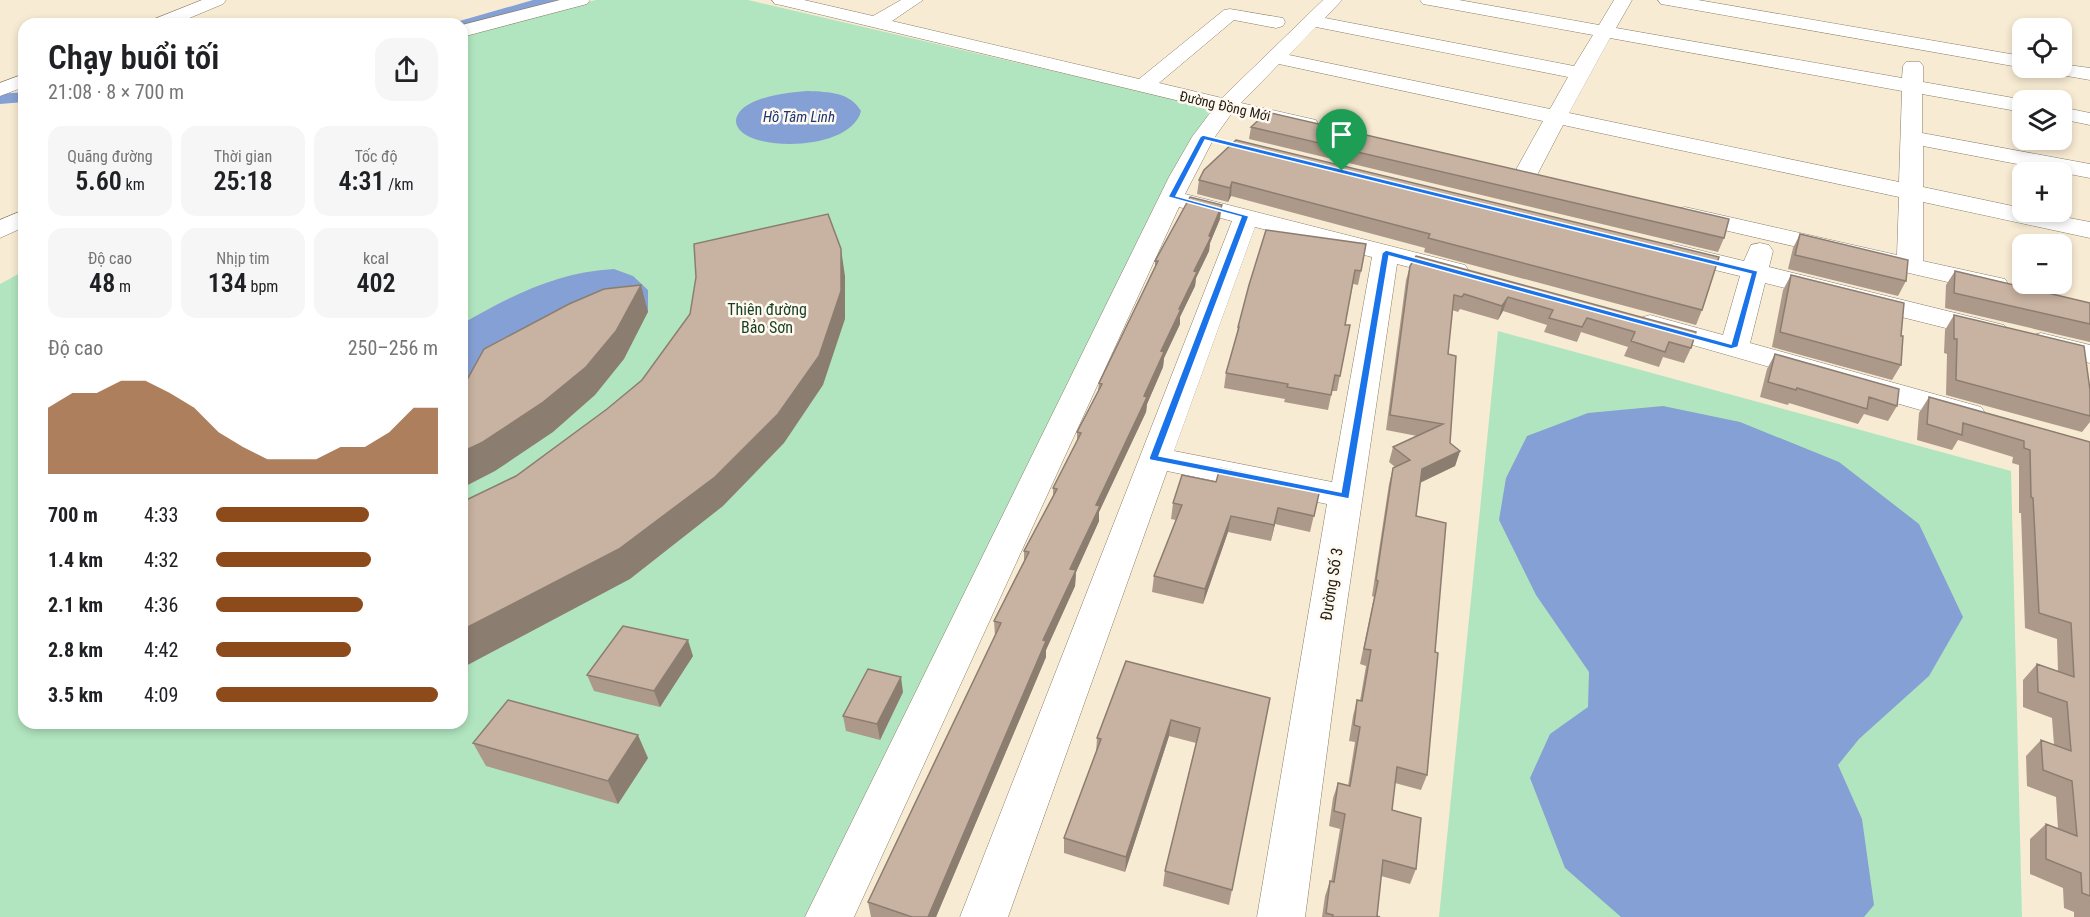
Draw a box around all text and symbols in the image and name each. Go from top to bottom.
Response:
map controls [2012,18,2072,294]
button: locate [2012,18,2072,78]
text: Chạy buổi tối [48,38,219,77]
button: share [375,38,438,101]
text: 21:08 · 8 × 700 m [48,80,184,104]
street label: Đường Đồng Mới [1178,88,1272,124]
button: layers [2012,90,2072,150]
water label: Hồ Tâm Linh [763,108,835,126]
pin [1316,109,1367,171]
icon: arrive [1325,118,1358,151]
text: Quãng đường [67,147,153,166]
text: Thời gian [214,147,272,166]
text: Tốc độ [354,147,398,166]
button: + [2012,162,2072,222]
text: 5.60 [75,166,122,196]
text: 25:18 [213,166,273,196]
text: 4:31 [339,166,385,196]
text: km [122,175,145,194]
text: /km [385,175,413,194]
button: − [2012,234,2072,294]
text: Độ cao [88,249,132,268]
text: Nhịp tim [216,249,270,268]
text: kcal [363,249,389,268]
text: 48 [89,268,115,298]
text: 134 [208,268,247,298]
text: 402 [356,268,396,298]
text: m [115,277,131,296]
text: bpm [247,277,278,296]
park label: Thiên đường Bảo Sơn [727,300,807,337]
text: Độ cao [48,336,103,360]
text: 250–256 m [348,336,438,360]
text: 700 m [48,503,98,527]
text: 4:33 [144,503,178,527]
street label: Đường Số 3 [1316,546,1347,622]
text: 1.4 km [48,548,103,572]
text: 4:32 [144,548,178,572]
text: 2.1 km [48,593,103,617]
text: 4:36 [144,593,178,617]
text: 2.8 km [48,638,103,662]
text: 4:42 [144,638,178,662]
text: 3.5 km [48,683,103,707]
text: 4:09 [144,683,178,707]

